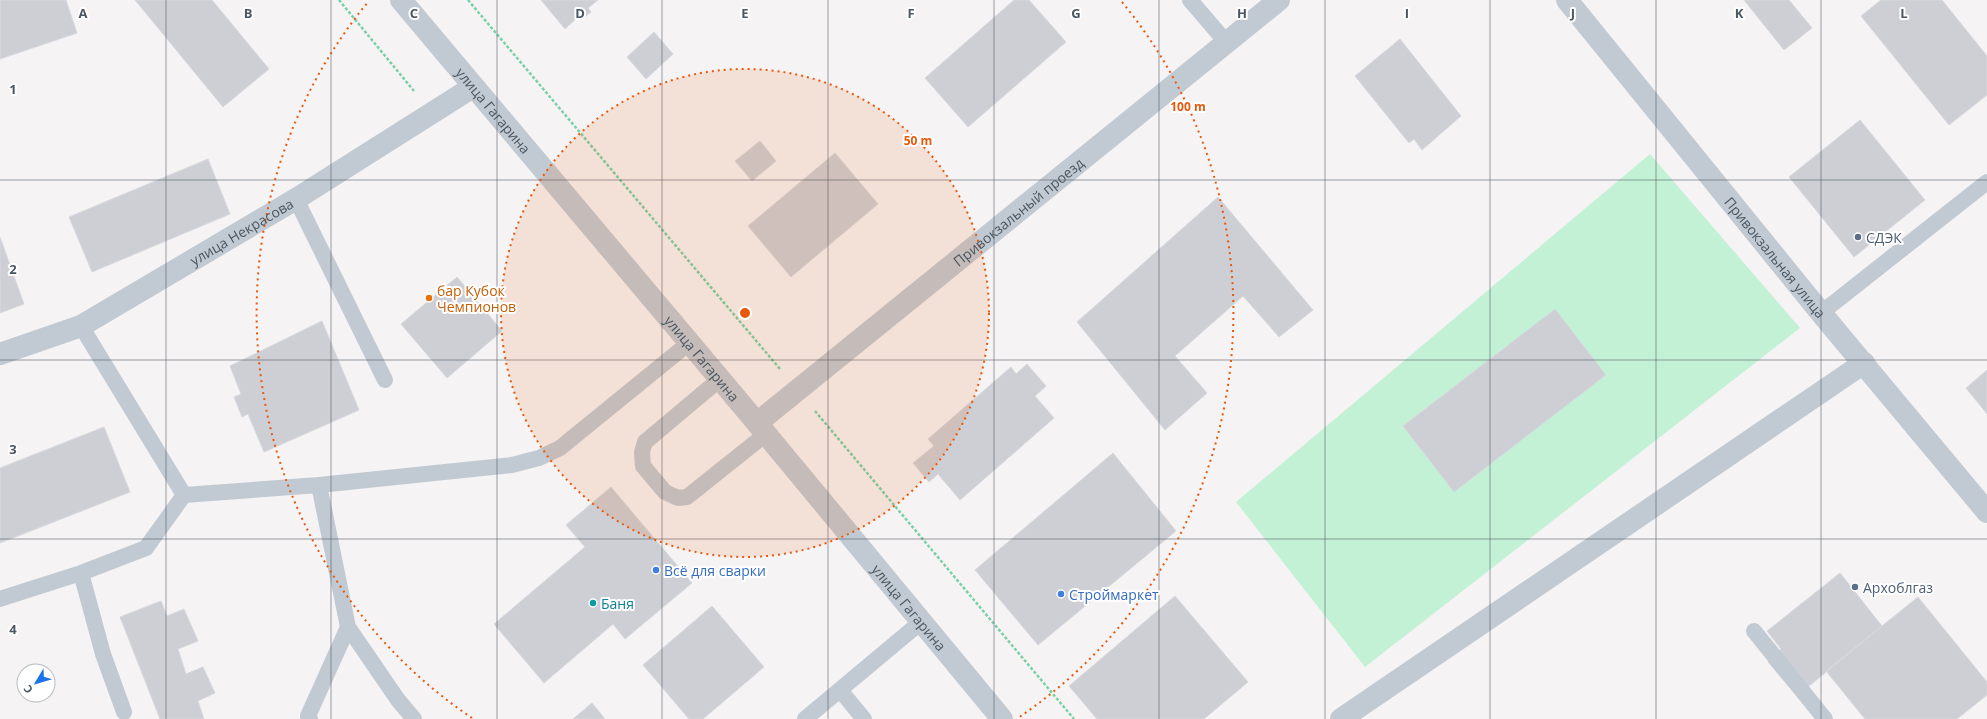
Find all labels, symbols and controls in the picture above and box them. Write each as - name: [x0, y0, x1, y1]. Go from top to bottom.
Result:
- text: A: [79, 4, 88, 22]
- text: B: [244, 4, 253, 22]
- text: C: [410, 4, 418, 22]
- text: D: [575, 4, 585, 22]
- text: E: [741, 4, 749, 22]
- text: F: [907, 4, 915, 22]
- text: G: [1071, 4, 1081, 22]
- text: H: [1237, 4, 1247, 22]
- text: I: [1405, 4, 1409, 22]
- text: J: [1570, 4, 1575, 22]
- text: K: [1735, 4, 1744, 22]
- text: L: [1900, 4, 1908, 22]
- street label: улица Гагарина: [452, 63, 535, 157]
- text: 1: [9, 80, 17, 98]
- text: 100 m: [1170, 98, 1206, 115]
- text: 50 m: [904, 132, 932, 149]
- street label: Привокзальный проезд: [949, 153, 1087, 270]
- street label: Привокзальная улица: [1721, 192, 1830, 322]
- street label: улица Некрасова: [186, 193, 297, 269]
- place label: СДЭК: [1866, 228, 1902, 247]
- marker: СДЭК: [1853, 232, 1863, 242]
- text: 2: [9, 260, 17, 278]
- place label: бар Кубок Чемпионов: [437, 281, 516, 316]
- marker: бар Кубок Чемпионов: [424, 293, 434, 303]
- centre of rings: [738, 306, 752, 320]
- street label: улица Гагарина: [661, 311, 744, 405]
- text: 3: [9, 440, 17, 458]
- street label: улица Гагарина: [868, 560, 951, 655]
- place label: Всё для сварки: [664, 561, 766, 580]
- marker: Всё для сварки: [651, 565, 661, 575]
- place label: Архоблгаз: [1863, 578, 1933, 597]
- marker: Архоблгаз: [1850, 582, 1860, 592]
- place label: Строймаркет: [1069, 585, 1159, 604]
- marker: Строймаркет: [1056, 589, 1066, 599]
- place label: Баня: [601, 594, 634, 613]
- marker: Баня: [588, 598, 598, 608]
- text: 4: [9, 620, 17, 638]
- north arrow: [16, 663, 56, 703]
- text: С: [20, 682, 36, 697]

